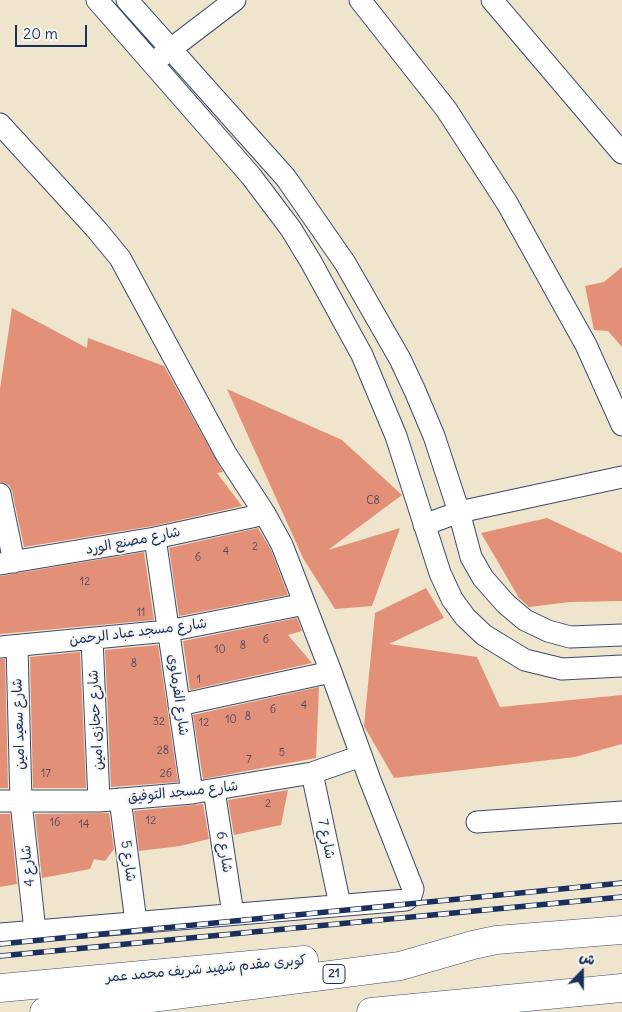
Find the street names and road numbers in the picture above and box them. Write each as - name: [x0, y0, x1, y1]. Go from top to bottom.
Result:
- street label: شارع مصنع الورد: [84, 524, 182, 558]
- street label: شارع مسجد عباد الرحمن: [68, 615, 208, 649]
- street label: شارع الفرماوى: [164, 653, 192, 737]
- street label: شارع حجازى امين: [85, 669, 107, 771]
- street label: شارع سعيد امين: [9, 678, 29, 770]
- street label: شارع مسجد التوفيق: [127, 778, 239, 806]
- street label: شارع 7: [314, 817, 338, 861]
- street label: شارع 6: [212, 830, 236, 874]
- street label: شارع 5: [117, 839, 139, 883]
- street label: شارع 4: [17, 844, 39, 888]
- street label: كوبرى مقدم شهيد شريف محمد عمر: [105, 952, 307, 986]
- road number: 21: [323, 964, 345, 984]

